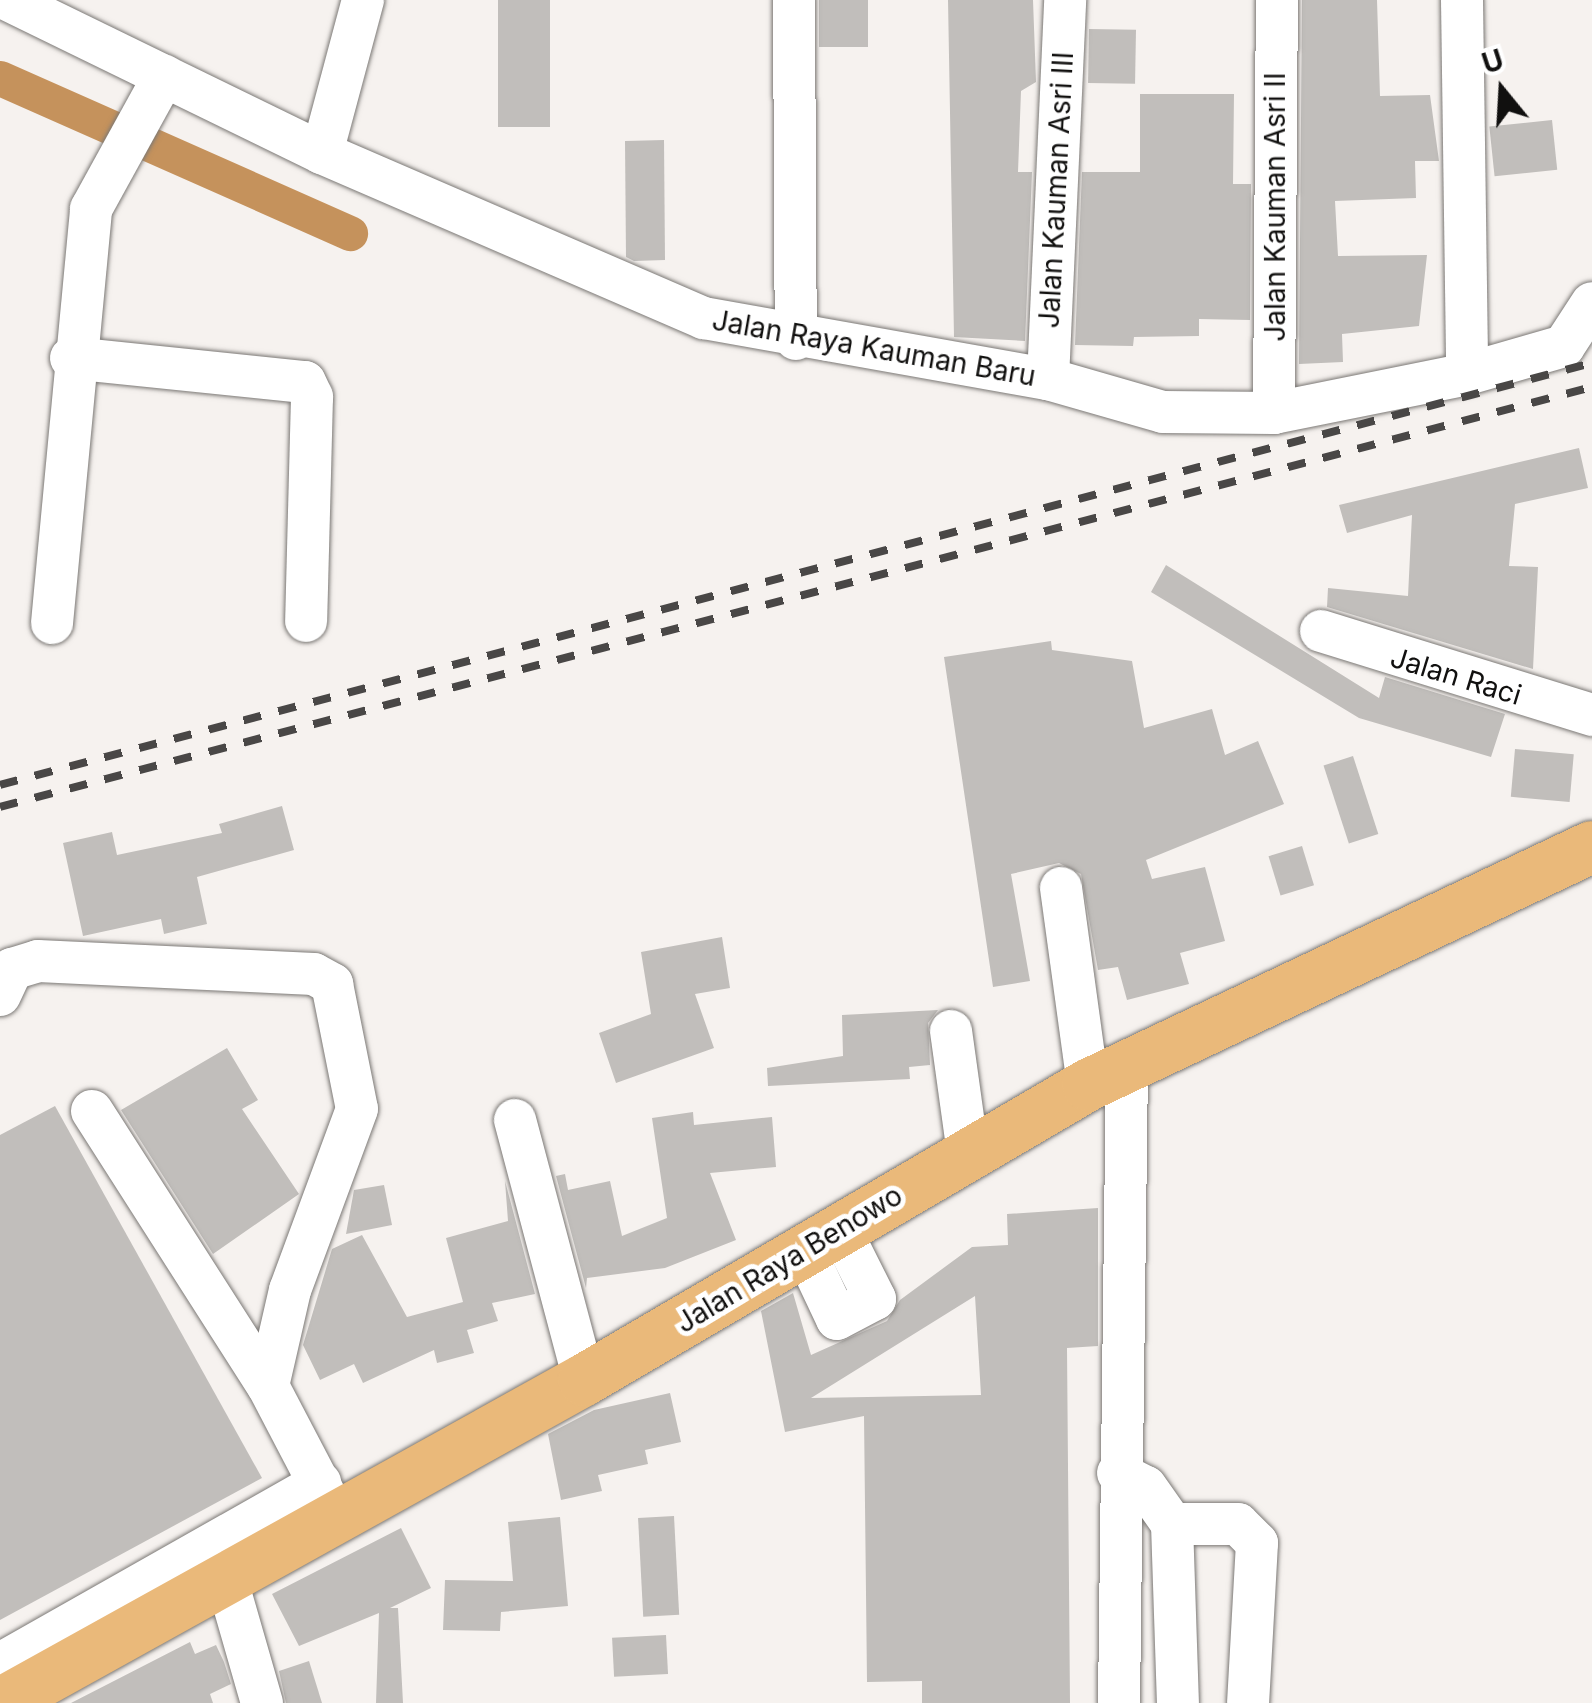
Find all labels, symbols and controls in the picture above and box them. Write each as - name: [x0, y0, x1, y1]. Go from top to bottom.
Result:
- north arrow: [1452, 40, 1552, 140]
- text: U: [1478, 42, 1508, 81]
- street label: Jalan Kauman Asri III: [1032, 51, 1080, 329]
- street label: Jalan Kauman Asri II: [1258, 72, 1292, 342]
- street label: Jalan Raya Kauman Baru: [710, 303, 1038, 393]
- street label: Jalan Raci: [1387, 640, 1525, 712]
- street label: Jalan Raya Benowo: [670, 1178, 908, 1340]

